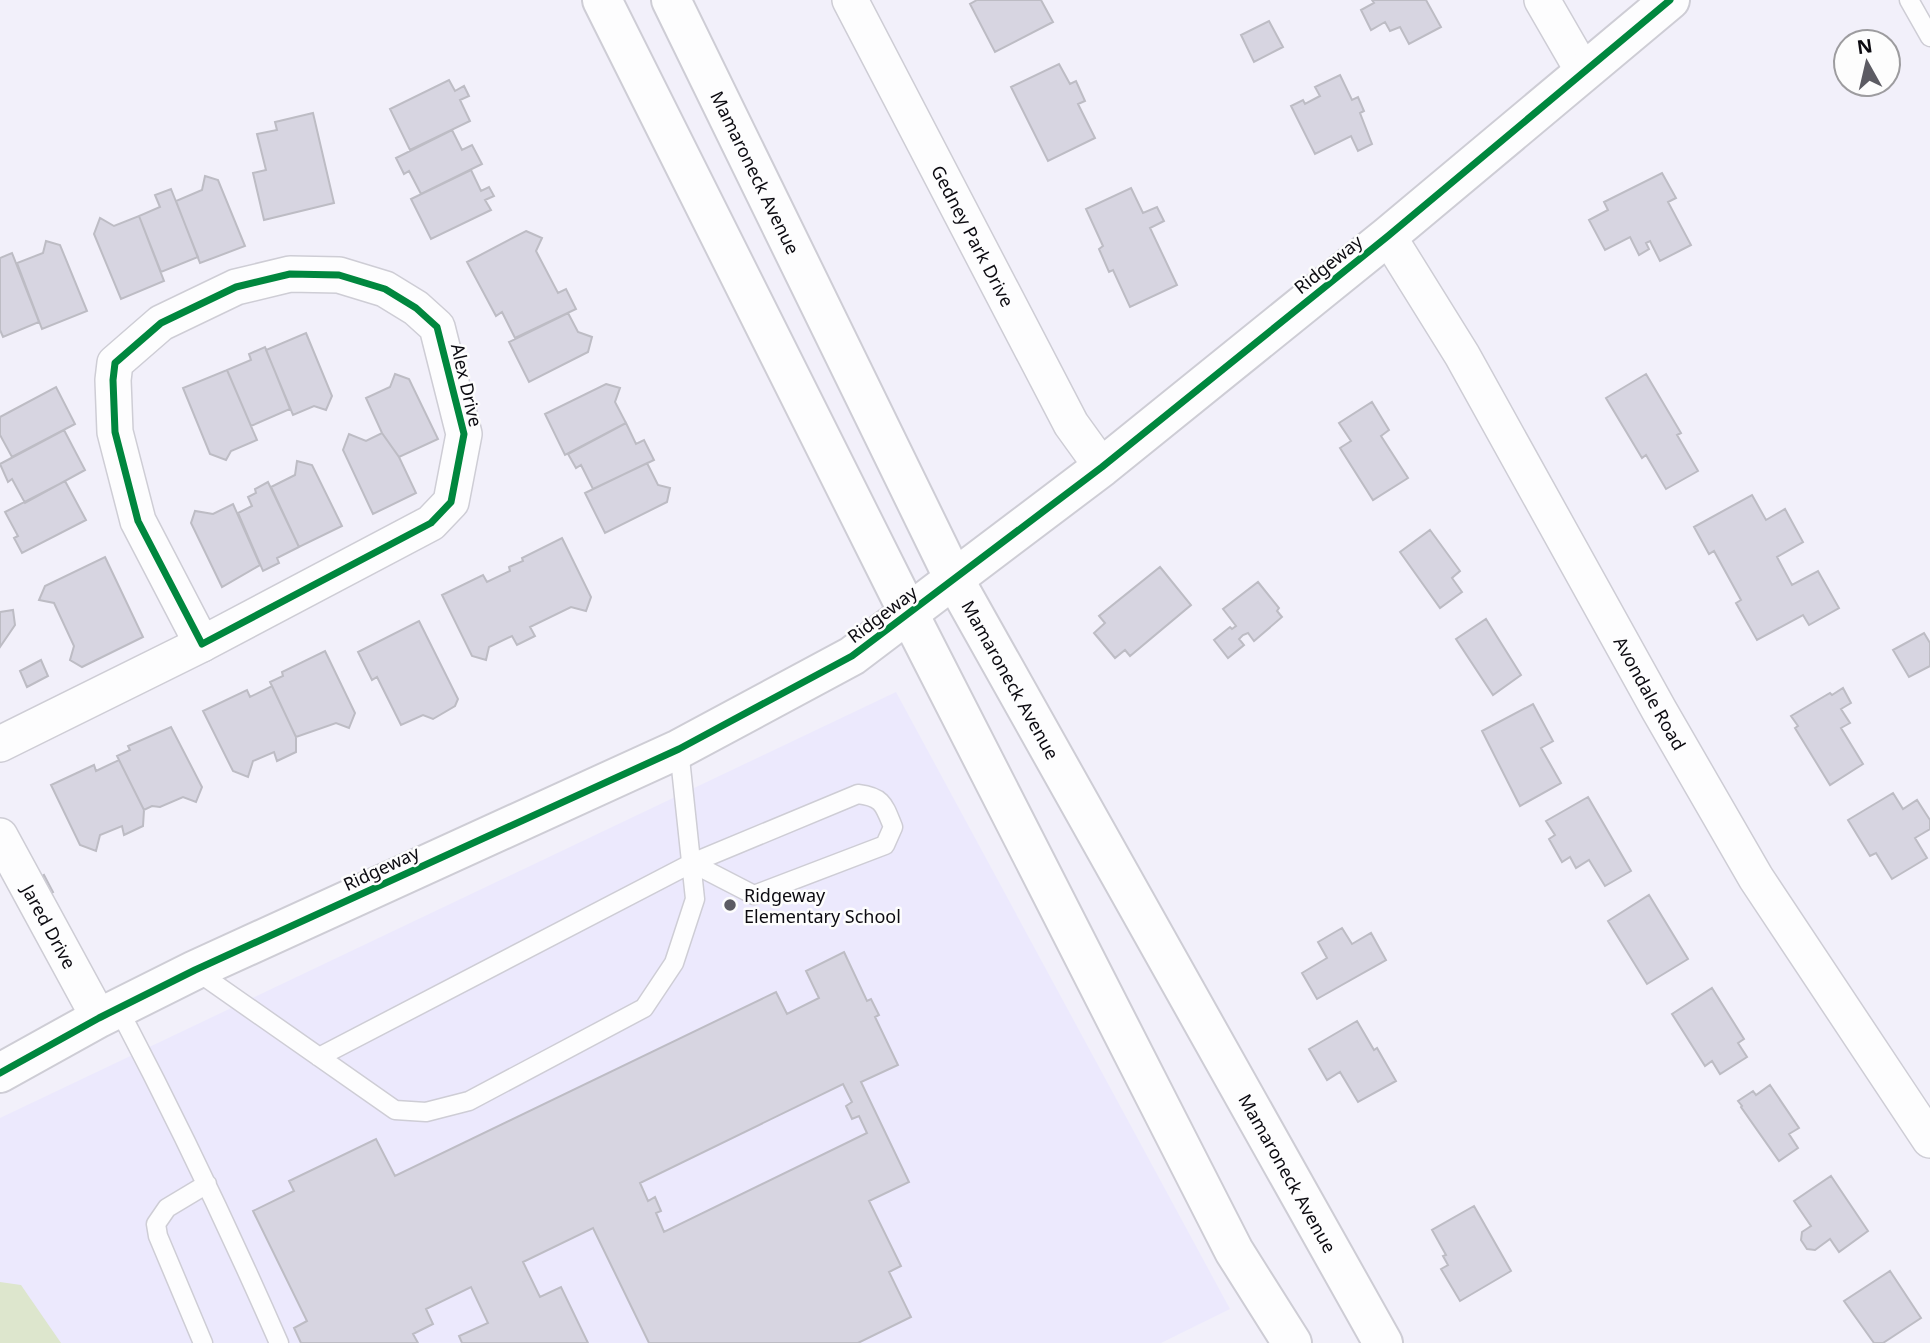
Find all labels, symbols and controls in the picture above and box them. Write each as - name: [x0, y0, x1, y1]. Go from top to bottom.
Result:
- north arrow: [1832, 28, 1902, 98]
- text: N: [1855, 32, 1874, 60]
- street label: Mamaroneck Avenue: [705, 87, 805, 258]
- street label: Gedney Park Drive: [926, 161, 1020, 311]
- street label: Ridgeway: [1289, 229, 1368, 299]
- street label: Alex Drive: [446, 341, 488, 429]
- street label: Ridgeway: [842, 579, 922, 648]
- street label: Mamaroneck Avenue: [956, 596, 1065, 764]
- street label: Avondale Road: [1608, 632, 1691, 754]
- street label: Ridgeway: [339, 840, 424, 896]
- street label: Jared Drive: [16, 878, 82, 973]
- place label: Ridgeway Elementary School: [744, 883, 901, 928]
- marker: Ridgeway Elementary School: [722, 897, 738, 913]
- street label: Mamaroneck Avenue: [1233, 1089, 1342, 1257]

